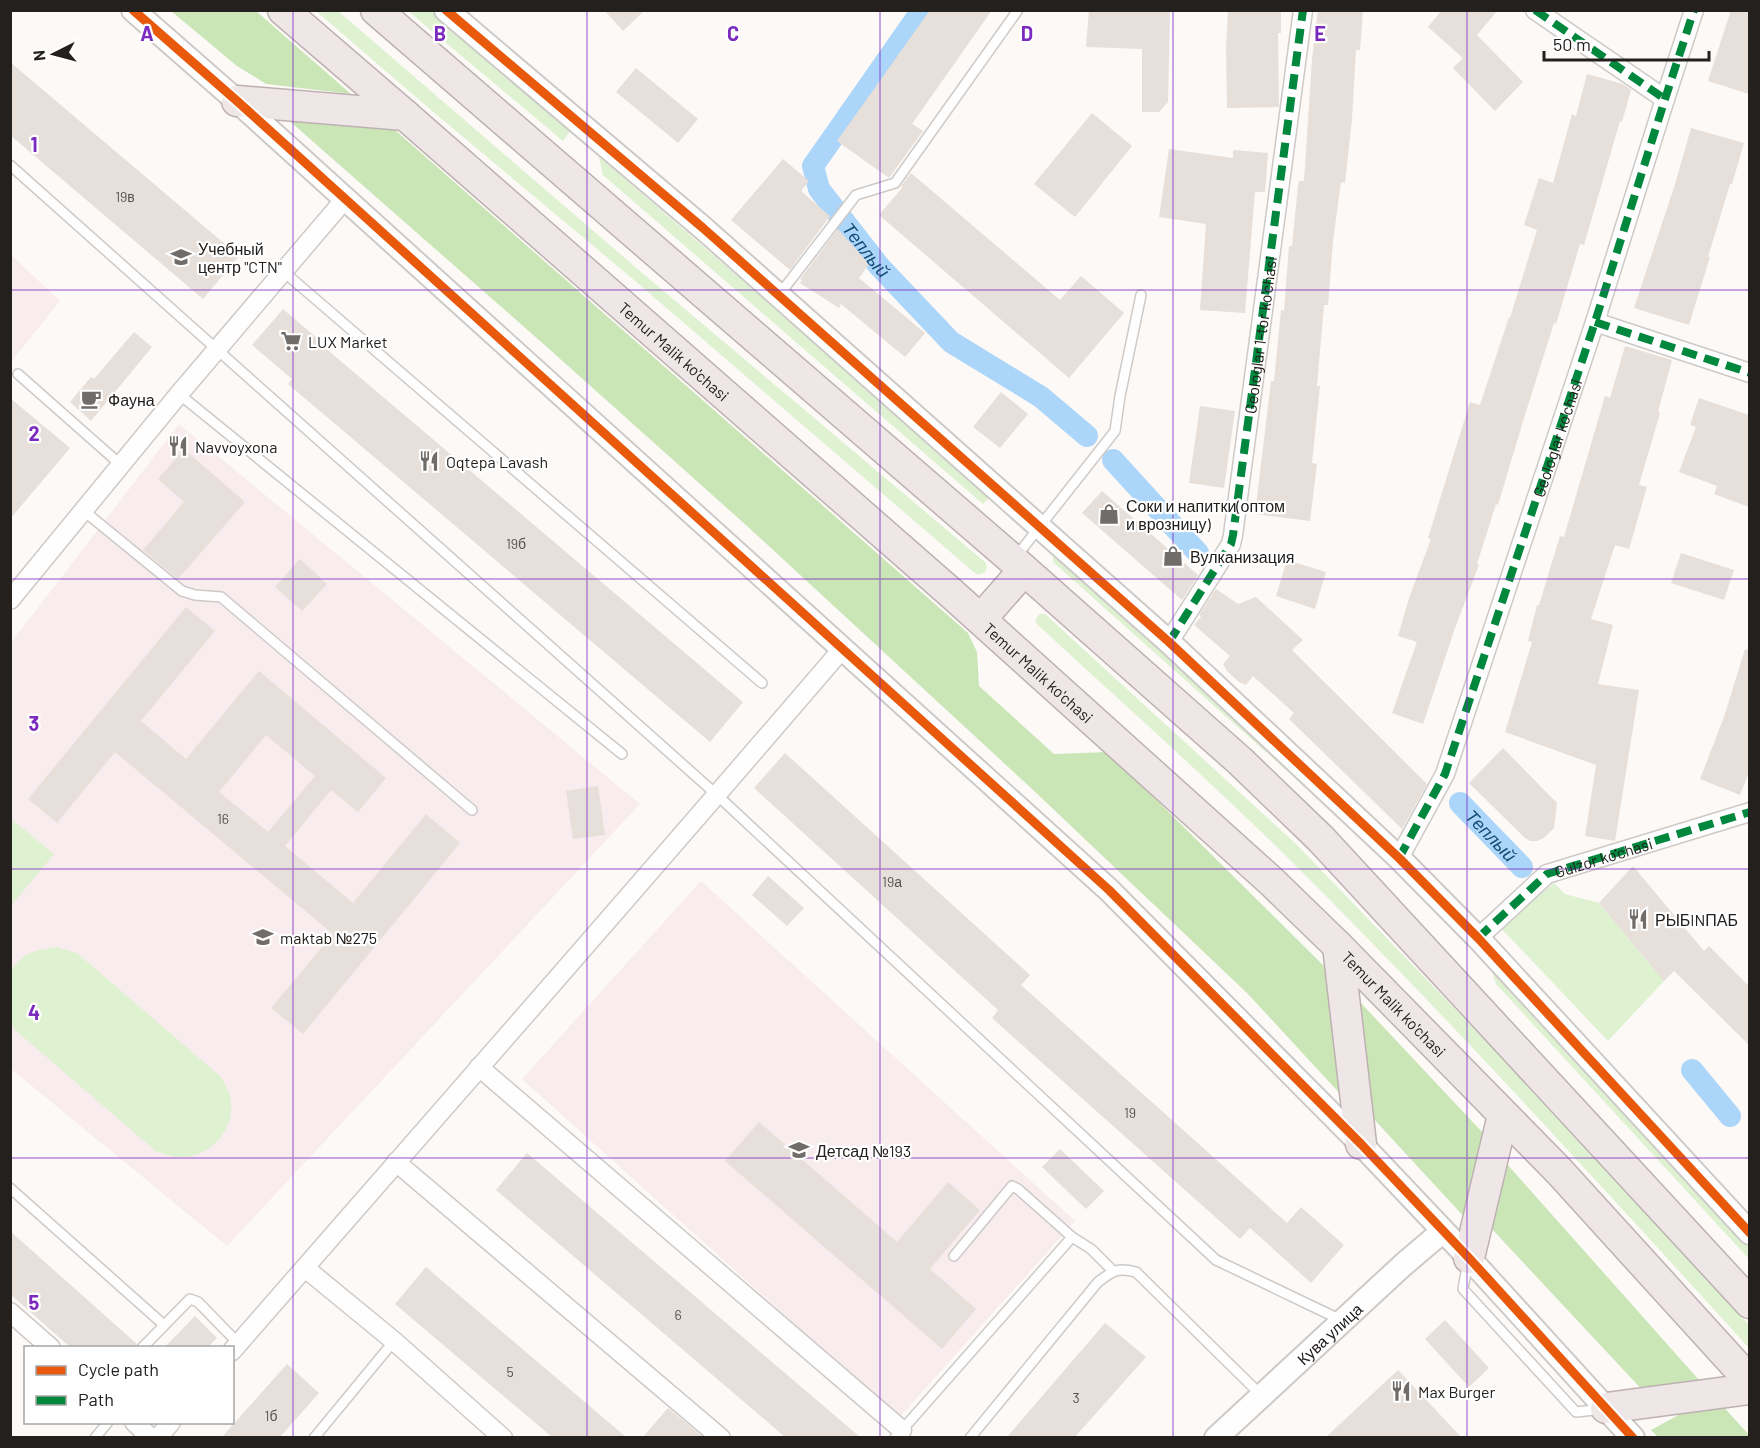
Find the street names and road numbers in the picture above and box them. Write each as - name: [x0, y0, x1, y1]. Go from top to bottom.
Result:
- street label: Geologlar 1-tor ko'chasi: [1240, 255, 1280, 415]
- street label: Temur Malik ko'chasi: [615, 297, 734, 404]
- street label: Geologlar ko'chasi: [1528, 376, 1585, 499]
- street label: Temur Malik ko'chasi: [980, 618, 1098, 726]
- street label: Gulzor ko'chasi: [1552, 833, 1655, 881]
- street label: Temur Malik ko'chasi: [1338, 947, 1450, 1060]
- street label: Кува улица: [1293, 1299, 1366, 1368]

